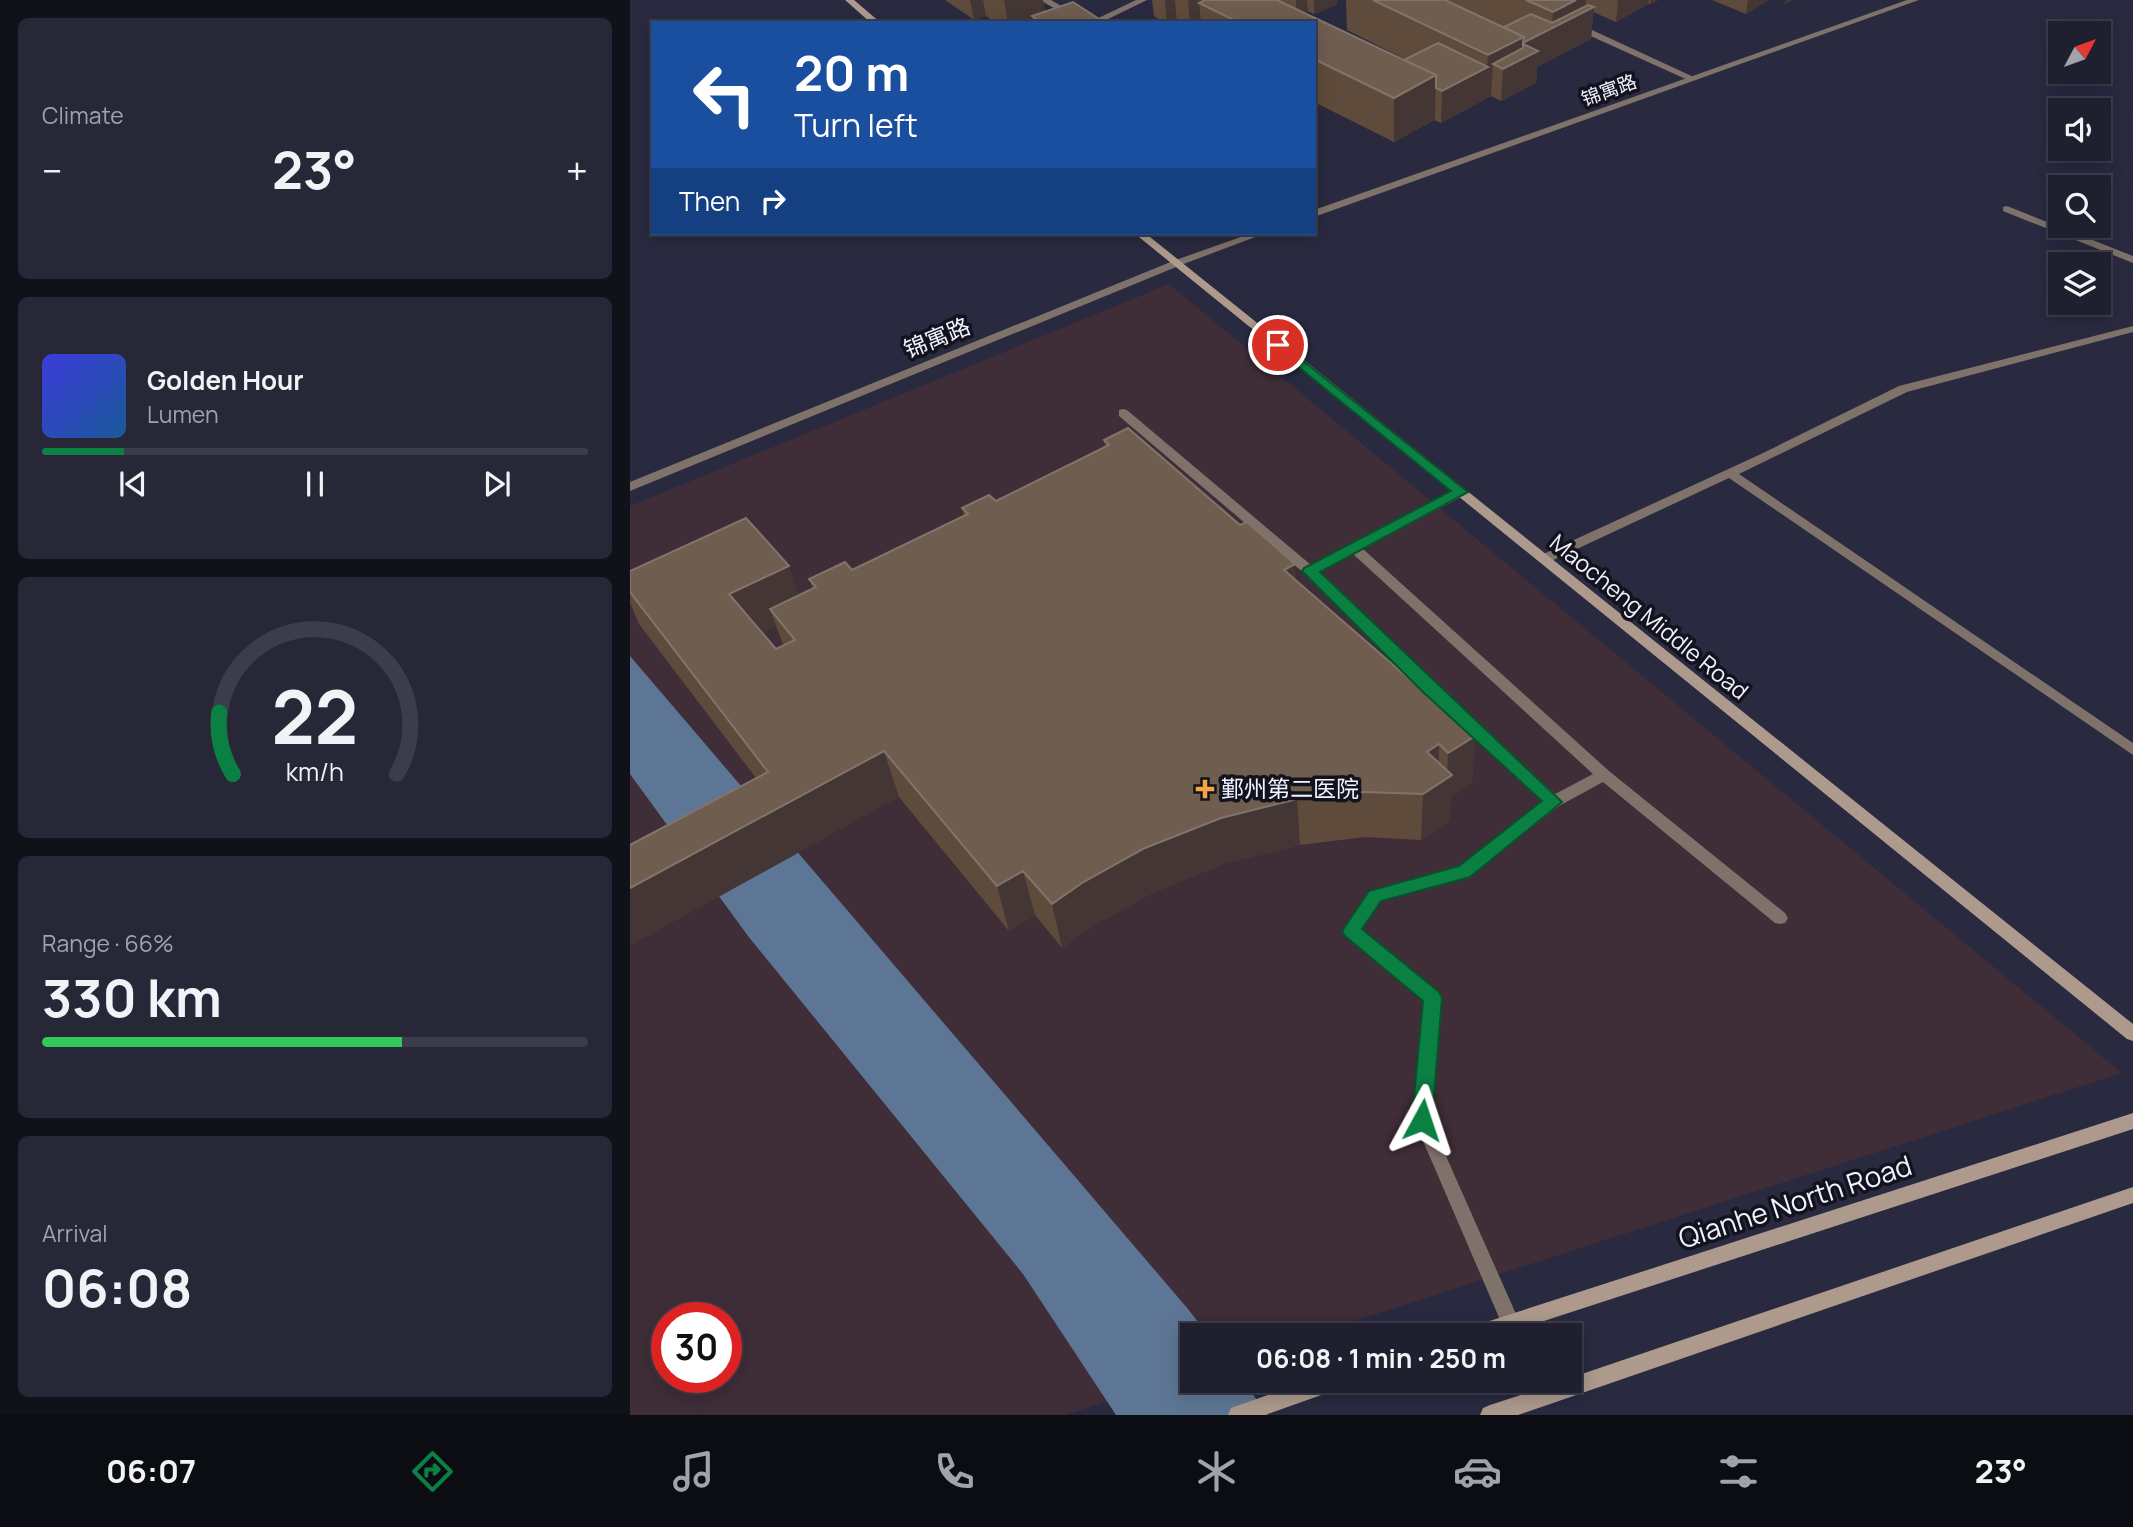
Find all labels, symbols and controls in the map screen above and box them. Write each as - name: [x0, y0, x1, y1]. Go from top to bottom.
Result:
- north arrow: [2048, 21, 2110, 84]
- map controls: [2048, 21, 2111, 315]
- text: 20 m: [794, 39, 909, 106]
- icon: left: [679, 49, 770, 140]
- street label: 锦寓路: [1578, 68, 1640, 112]
- button: sound: [2048, 98, 2111, 161]
- text: Climate: [42, 99, 124, 131]
- text: Turn left: [794, 103, 918, 147]
- text: 23°: [272, 134, 357, 205]
- text: −: [42, 144, 63, 196]
- text: +: [566, 144, 588, 196]
- button: search: [2048, 175, 2111, 238]
- icon: right: [754, 182, 792, 220]
- text: Then: [679, 183, 740, 219]
- button: layers: [2048, 252, 2111, 315]
- street label: 锦寓路: [899, 309, 975, 365]
- pin: [1248, 315, 1308, 375]
- icon: arrive: [1259, 326, 1297, 364]
- text: Golden Hour: [147, 362, 304, 398]
- text: Lumen: [147, 398, 219, 430]
- icon: previous: [114, 465, 152, 503]
- icon: pause: [296, 465, 334, 503]
- icon: next: [478, 465, 516, 503]
- street label: Maocheng Middle Road: [1544, 526, 1756, 706]
- text: 22: [272, 666, 358, 766]
- text: km/h: [286, 753, 344, 788]
- place label: 鄞州第二医院: [1221, 772, 1359, 804]
- marker: 鄞州第二医院: [1195, 779, 1215, 799]
- text: Range · 66%: [42, 927, 174, 959]
- text: 330 km: [42, 962, 222, 1033]
- position arrow: [1385, 1083, 1459, 1157]
- street label: Qianhe North Road: [1673, 1145, 1916, 1257]
- text: Arrival: [42, 1217, 108, 1249]
- text: 06:08: [42, 1252, 192, 1323]
- speed limit sign: 30: [651, 1302, 742, 1393]
- text: 06:08 · 1 min · 250 m: [1256, 1340, 1506, 1376]
- icon: directions: [408, 1447, 457, 1496]
- icon: music: [669, 1447, 718, 1496]
- icon: phone: [930, 1447, 979, 1496]
- icon: climate: [1192, 1447, 1241, 1496]
- icon: car: [1453, 1447, 1502, 1496]
- icon: filters: [1714, 1447, 1763, 1496]
- text: 06:07: [106, 1449, 196, 1493]
- text: 23°: [1975, 1449, 2027, 1493]

